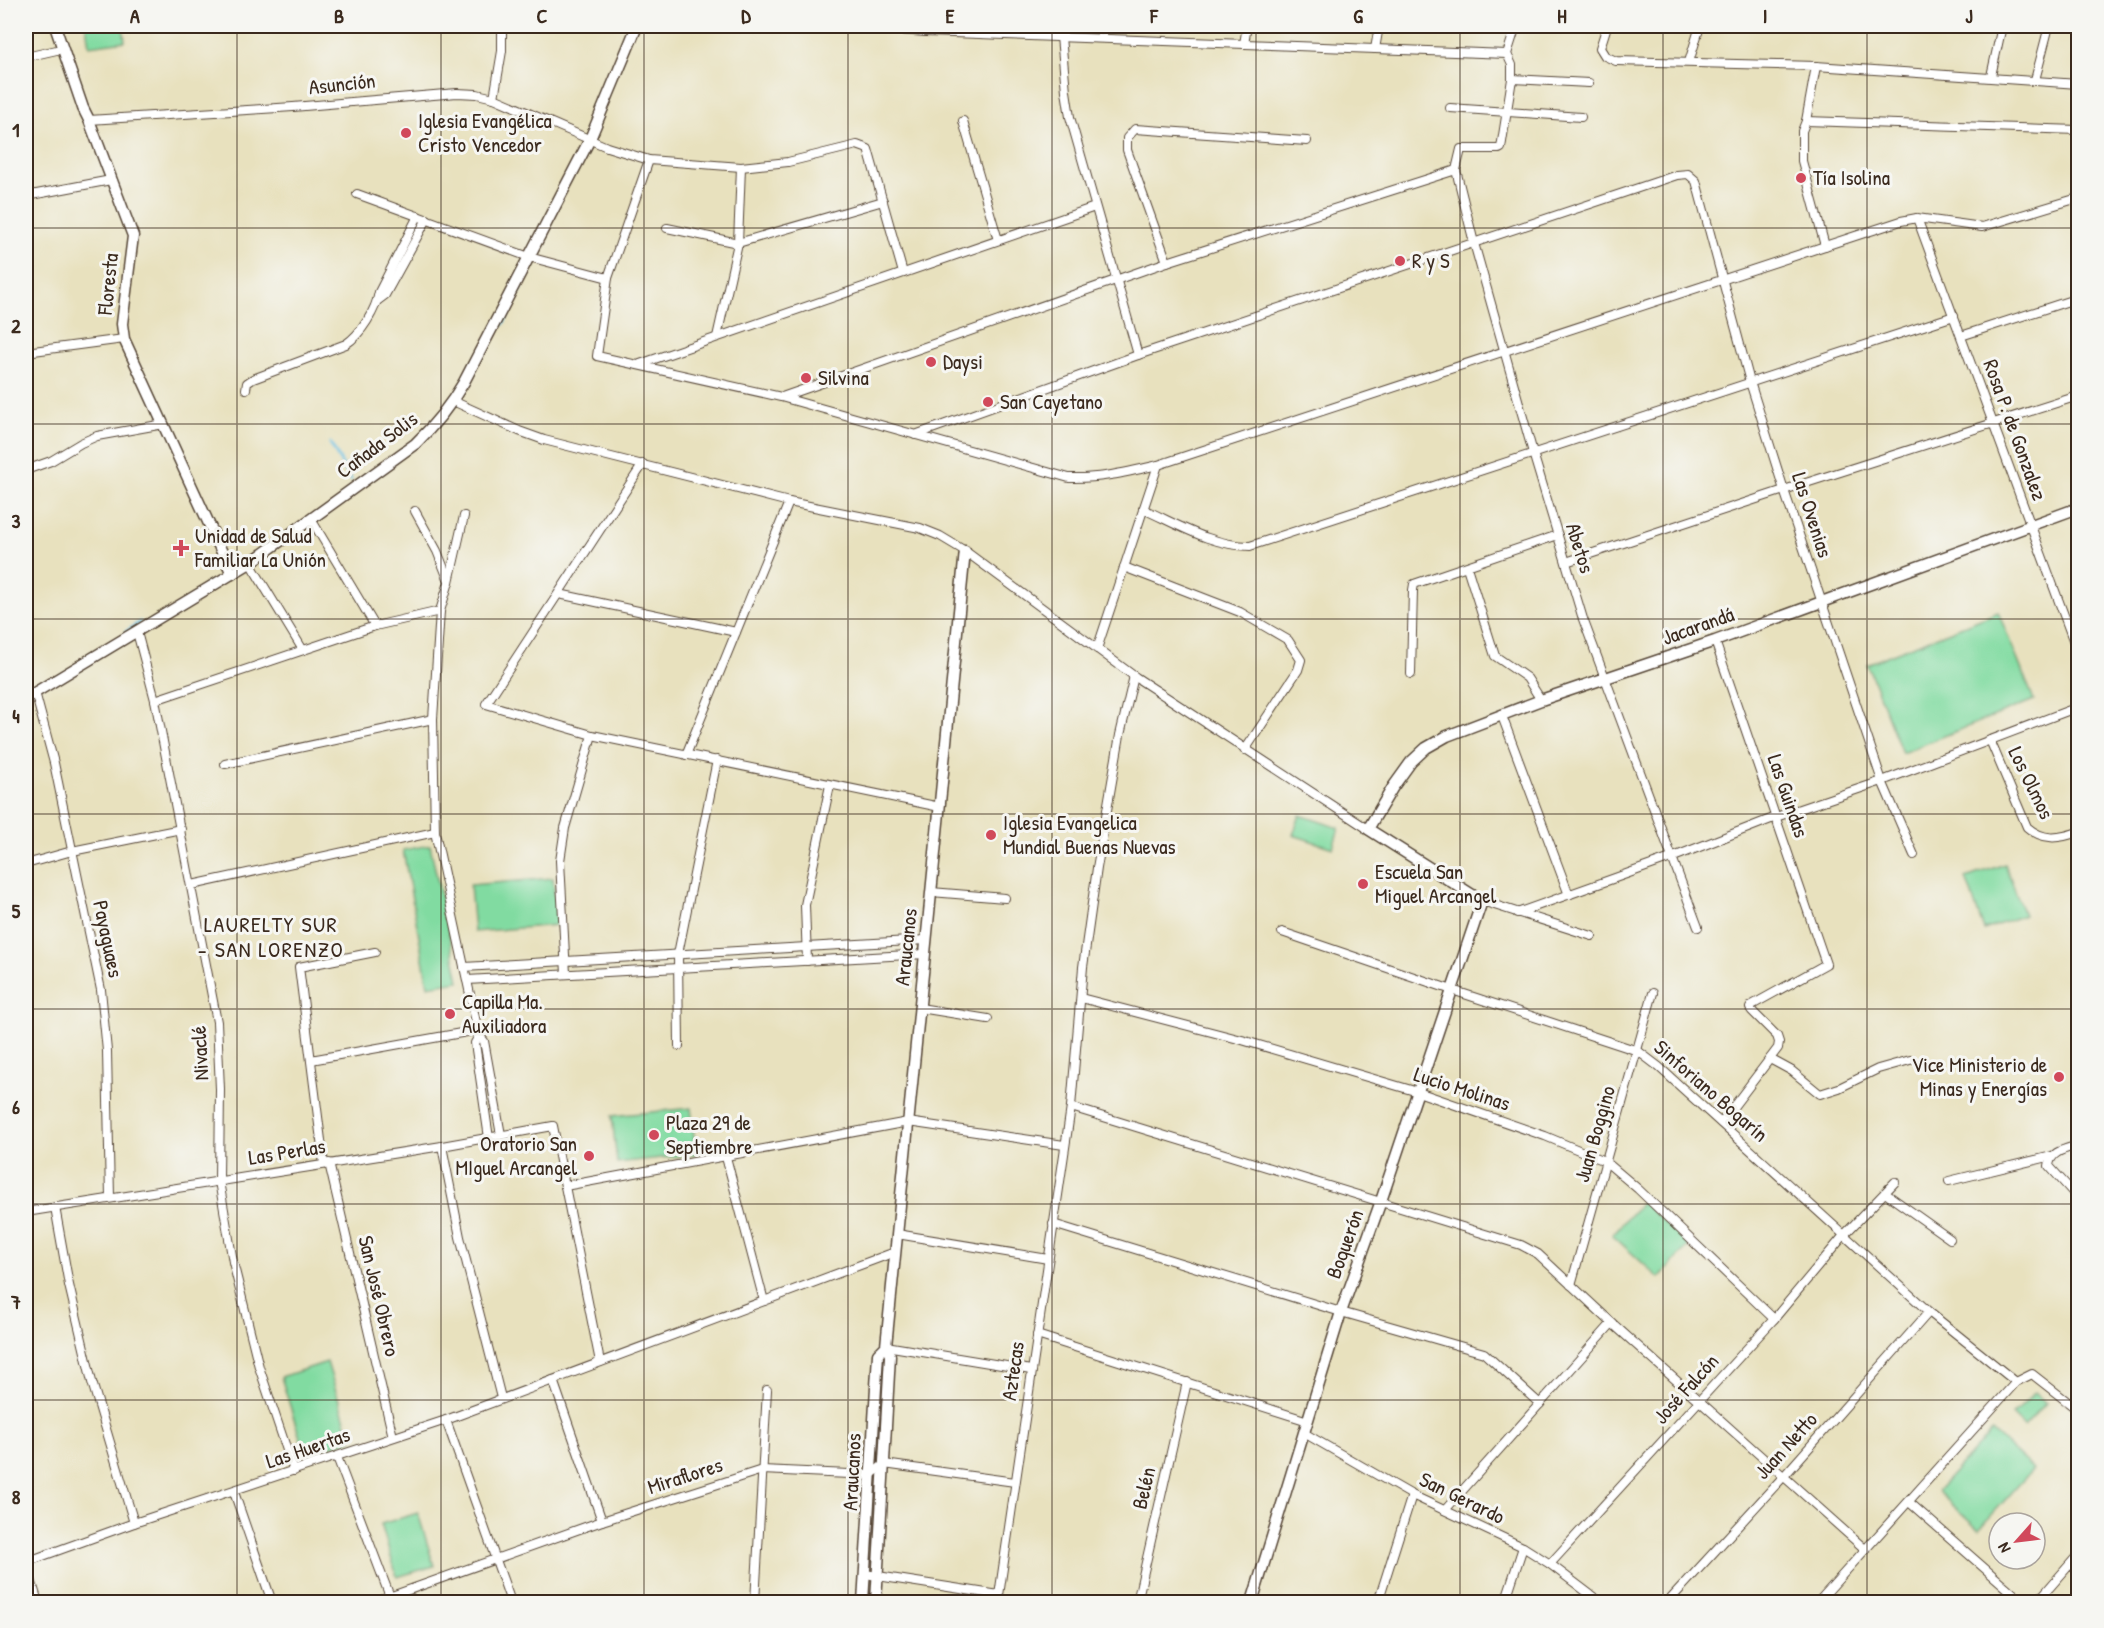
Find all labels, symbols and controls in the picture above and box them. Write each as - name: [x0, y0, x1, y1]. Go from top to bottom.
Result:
- text: A: [130, 2, 140, 29]
- text: B: [334, 2, 344, 29]
- text: C: [537, 2, 548, 29]
- text: D: [741, 2, 751, 29]
- text: E: [946, 2, 955, 29]
- text: F: [1149, 2, 1159, 29]
- text: G: [1353, 2, 1363, 29]
- text: H: [1557, 2, 1567, 29]
- text: I: [1763, 2, 1767, 29]
- text: J: [1965, 2, 1973, 29]
- street label: Asunción: [307, 66, 377, 101]
- place label: Iglesia Evangélica Cristo Vencedor: [418, 106, 552, 159]
- text: 1: [12, 116, 20, 143]
- marker: Iglesia Evangélica Cristo Vencedor: [399, 126, 413, 140]
- place label: Tía Isolina: [1813, 163, 1890, 192]
- marker: Tía Isolina: [1794, 171, 1808, 185]
- place label: R y S: [1412, 246, 1450, 275]
- street label: Floresta: [90, 252, 125, 317]
- marker: R y S: [1393, 254, 1407, 268]
- text: 2: [11, 312, 21, 339]
- place label: Daysi: [943, 347, 983, 376]
- marker: Daysi: [924, 355, 938, 369]
- street label: Rosa P. de Gonzalez: [1977, 355, 2054, 504]
- place label: Silvina: [818, 363, 869, 392]
- marker: Silvina: [799, 371, 813, 385]
- place label: San Cayetano: [1000, 387, 1103, 416]
- marker: San Cayetano: [981, 395, 995, 409]
- street label: Cañada Solis: [330, 404, 423, 485]
- street label: Las Ovenias: [1785, 469, 1840, 561]
- text: 3: [12, 507, 21, 534]
- street label: Abetos: [1559, 519, 1602, 576]
- place label: Unidad de Salud Familiar La Unión: [194, 521, 326, 574]
- marker: Unidad de Salud Familiar La Unión: [172, 539, 190, 557]
- street label: Jacarandá: [1658, 599, 1738, 652]
- text: 4: [12, 702, 20, 729]
- street label: Los Olmos: [2001, 742, 2061, 824]
- street label: Las Guindas: [1761, 750, 1816, 841]
- place label: Iglesia Evangelica Mundial Buenas Nuevas: [1003, 808, 1176, 861]
- marker: Iglesia Evangelica Mundial Buenas Nuevas: [984, 828, 998, 842]
- place label: Escuela San Miguel Arcangel: [1375, 857, 1497, 910]
- marker: Escuela San Miguel Arcangel: [1356, 877, 1370, 891]
- text: 5: [12, 897, 21, 924]
- street label: Payaguaes: [86, 898, 131, 980]
- street label: Araucanos: [887, 907, 924, 987]
- district label: LAURELTY SUR - SAN LORENZO: [198, 909, 344, 964]
- place label: Capilla Ma. Auxiliadora: [462, 987, 546, 1040]
- marker: Capilla Ma. Auxiliadora: [443, 1007, 457, 1021]
- street label: Nivaclé: [184, 1025, 215, 1081]
- street label: Sinforiano Bogarín: [1648, 1033, 1775, 1148]
- place label: Vice Ministerio de Minas y Energías: [1911, 1050, 2047, 1103]
- street label: Lucio Molinas: [1410, 1059, 1514, 1118]
- marker: Vice Ministerio de Minas y Energías: [2052, 1070, 2066, 1084]
- street label: Juan Boggino: [1567, 1082, 1622, 1186]
- text: 6: [12, 1093, 20, 1120]
- place label: Plaza 29 de Septiembre: [666, 1108, 753, 1161]
- marker: Plaza 29 de Septiembre: [647, 1128, 661, 1142]
- place label: Oratorio San MIguel Arcangel: [456, 1129, 577, 1182]
- street label: Las Perlas: [246, 1131, 327, 1172]
- marker: Oratorio San MIguel Arcangel: [582, 1149, 596, 1163]
- street label: Boquerón: [1319, 1205, 1370, 1282]
- street label: San José Obrero: [352, 1233, 407, 1359]
- text: 7: [10, 1288, 21, 1315]
- street label: Aztecas: [994, 1340, 1031, 1402]
- street label: José Falcón: [1646, 1347, 1725, 1430]
- street label: Juan Netto: [1748, 1406, 1824, 1486]
- street label: Las Huertas: [262, 1420, 354, 1475]
- street label: Araucanos: [835, 1433, 868, 1511]
- street label: Miraflores: [644, 1450, 726, 1501]
- street label: Belén: [1125, 1464, 1162, 1512]
- street label: San Gerardo: [1415, 1464, 1510, 1531]
- text: 8: [12, 1483, 21, 1510]
- north arrow: [1987, 1511, 2047, 1571]
- text: N: [1992, 1539, 2015, 1557]

